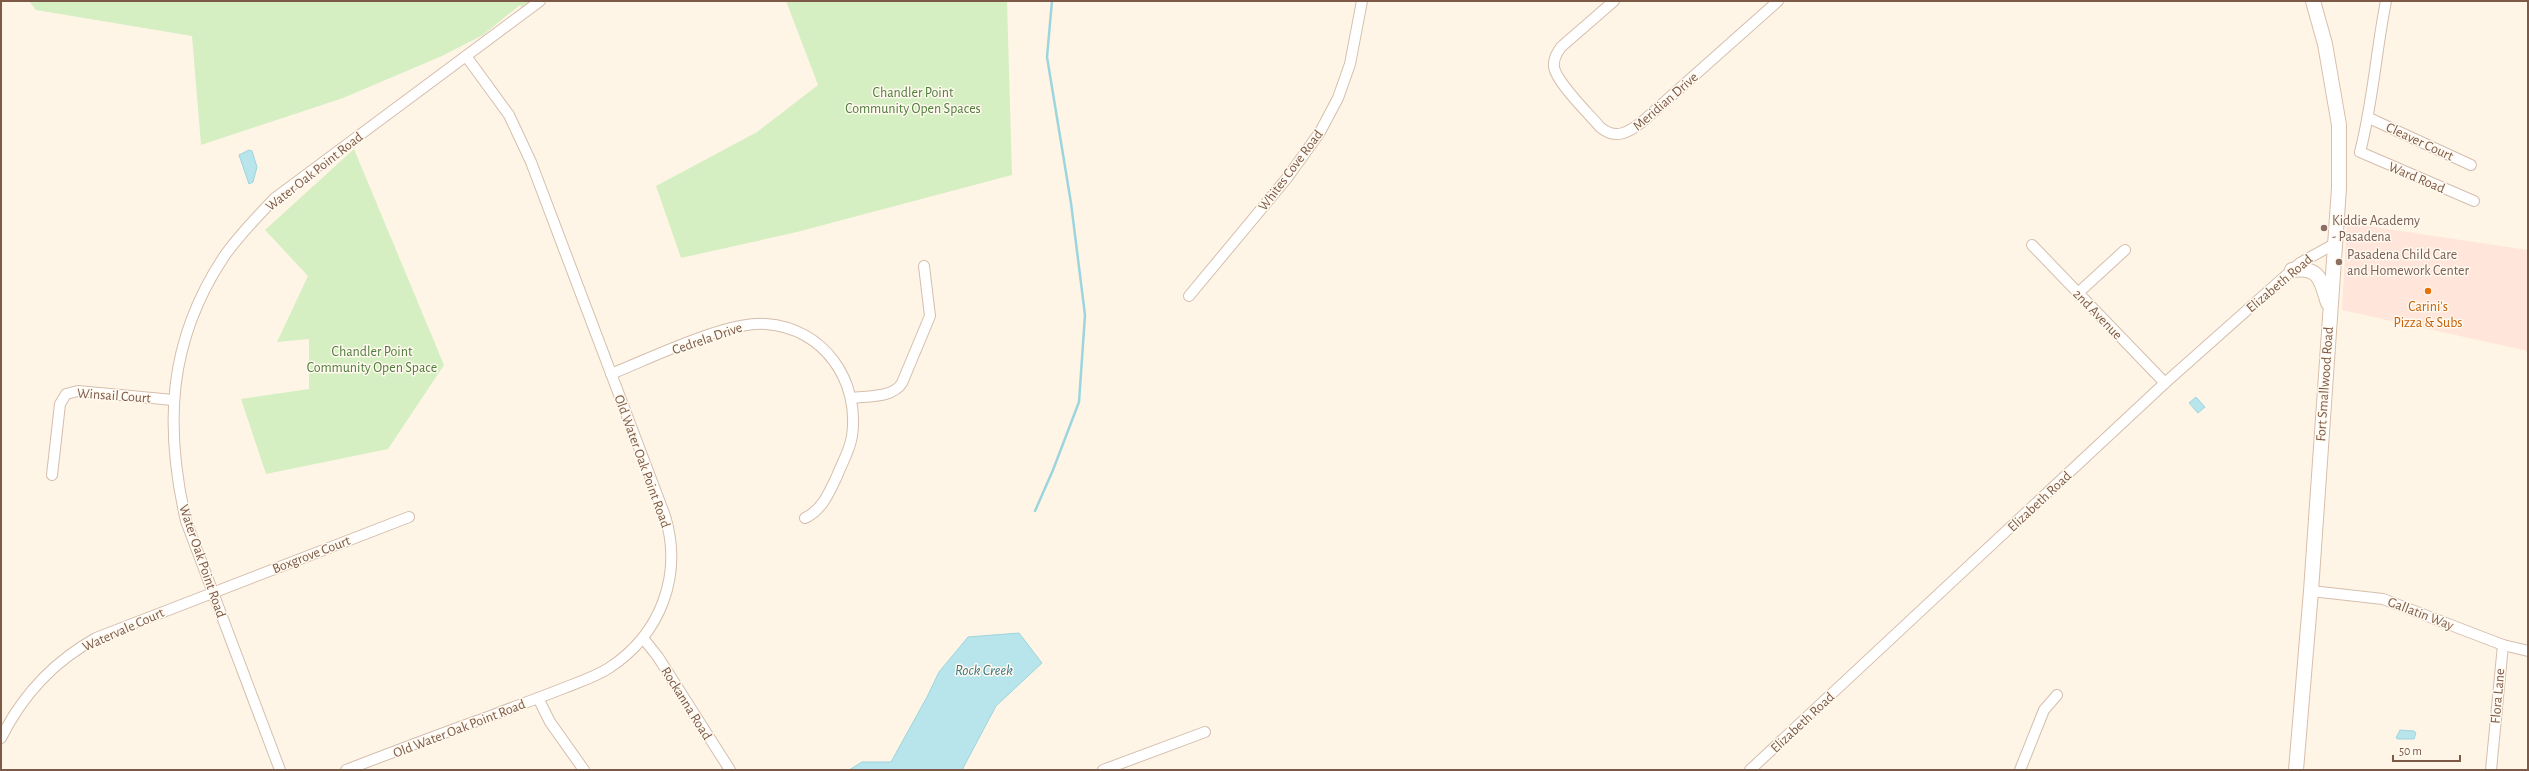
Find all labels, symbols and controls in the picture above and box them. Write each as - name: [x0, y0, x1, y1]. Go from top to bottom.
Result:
- street label: Meridian Drive: [1631, 70, 1701, 134]
- park label: Chandler Point Community Open Spaces: [845, 86, 981, 116]
- street label: Cleaver Court: [2384, 120, 2456, 164]
- street label: Whites Cove Road: [1256, 128, 1326, 214]
- street label: Water Oak Point Road: [264, 130, 366, 214]
- street label: Ward Road: [2386, 160, 2447, 196]
- place label: Kiddie Academy - Pasadena: [2332, 214, 2420, 244]
- marker: Kiddie Academy - Pasadena: [2319, 223, 2329, 233]
- place label: Pasadena Child Care and Homework Center: [2347, 248, 2469, 278]
- street label: Elizabeth Road: [2244, 252, 2315, 315]
- marker: Pasadena Child Care and Homework Center: [2334, 257, 2344, 267]
- marker: Carini's Pizza & Subs: [2423, 286, 2433, 296]
- street label: 2nd Avenue: [2070, 287, 2125, 343]
- place label: Carini's Pizza & Subs: [2393, 300, 2463, 330]
- street label: Cedrela Drive: [671, 320, 744, 357]
- street label: Fort Smallwood Road: [2314, 326, 2336, 442]
- park label: Chandler Point Community Open Space: [307, 345, 437, 375]
- street label: Winsail Court: [77, 386, 152, 406]
- street label: Old Water Oak Point Road: [611, 393, 673, 530]
- street label: Elizabeth Road: [2005, 469, 2074, 535]
- street label: Water Oak Point Road: [176, 503, 228, 620]
- street label: Boxgrove Court: [270, 533, 353, 576]
- street label: Gallatin Way: [2386, 595, 2456, 633]
- street label: Watervale Court: [80, 605, 167, 654]
- water label: Rock Creek: [955, 663, 1013, 678]
- street label: Rockanna Road: [658, 665, 714, 742]
- street label: Flora Lane: [2489, 668, 2507, 724]
- street label: Elizabeth Road: [1768, 690, 1837, 756]
- street label: Old Water Oak Point Road: [391, 697, 527, 761]
- scale bar: [2393, 737, 2460, 763]
- text: 50 m: [2399, 745, 2422, 757]

